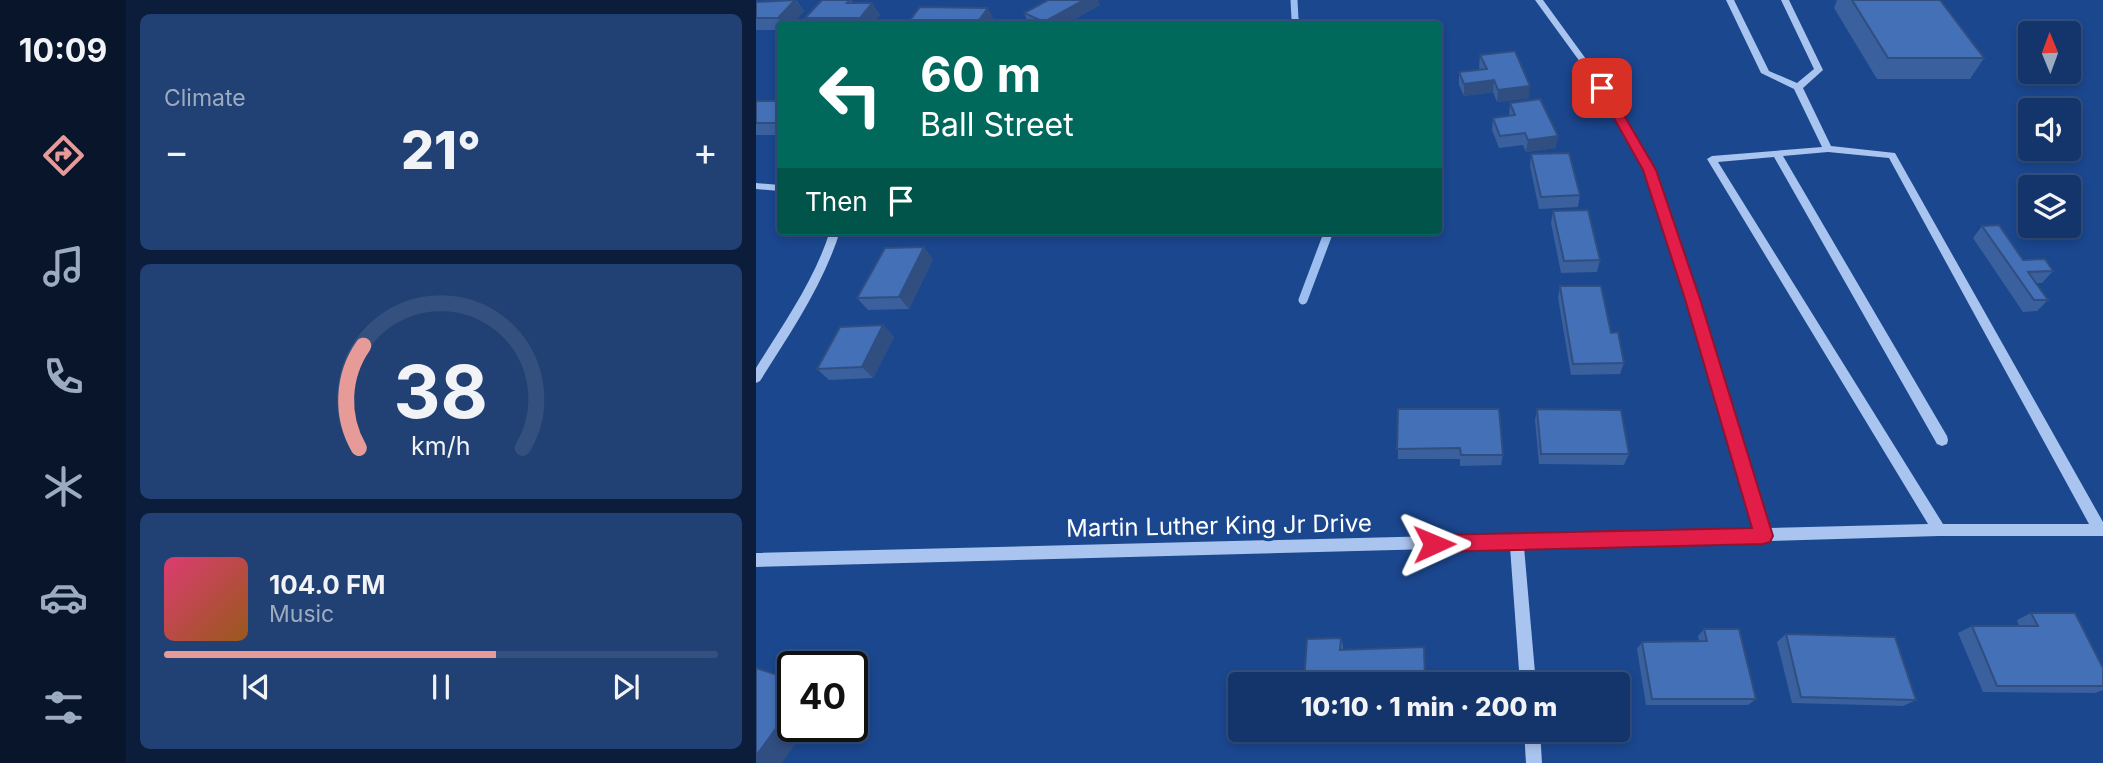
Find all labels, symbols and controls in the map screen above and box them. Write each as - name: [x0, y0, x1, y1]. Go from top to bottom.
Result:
- north arrow: [2018, 21, 2081, 84]
- map controls: [2018, 21, 2081, 238]
- text: 10:09: [19, 31, 107, 70]
- text: 60 m: [920, 45, 1041, 104]
- icon: left: [805, 49, 896, 140]
- pin: [1572, 58, 1632, 118]
- icon: arrive: [1583, 69, 1621, 107]
- text: Climate: [164, 84, 246, 112]
- button: sound: [2018, 98, 2081, 161]
- text: Ball Street: [920, 105, 1074, 144]
- text: 21°: [401, 119, 481, 182]
- text: −: [164, 128, 189, 174]
- text: +: [693, 128, 718, 174]
- icon: directions: [39, 131, 88, 180]
- button: layers: [2018, 175, 2081, 238]
- icon: arrive: [882, 182, 920, 220]
- text: Then: [805, 186, 868, 217]
- icon: music: [39, 242, 88, 291]
- text: 38: [394, 347, 488, 436]
- icon: phone: [39, 352, 88, 401]
- text: km/h: [411, 430, 471, 460]
- icon: climate: [39, 462, 88, 511]
- position arrow: [1397, 507, 1471, 581]
- street label: Martin Luther King Jr Drive: [1066, 508, 1372, 543]
- text: 104.0 FM: [269, 569, 386, 600]
- icon: car: [39, 573, 88, 622]
- text: Music: [269, 600, 334, 628]
- speed limit sign: 40: [777, 651, 868, 742]
- icon: previous: [237, 668, 275, 706]
- icon: pause: [422, 668, 460, 706]
- icon: next: [607, 668, 645, 706]
- icon: filters: [39, 683, 88, 732]
- text: 10:10 · 1 min · 200 m: [1301, 691, 1557, 722]

